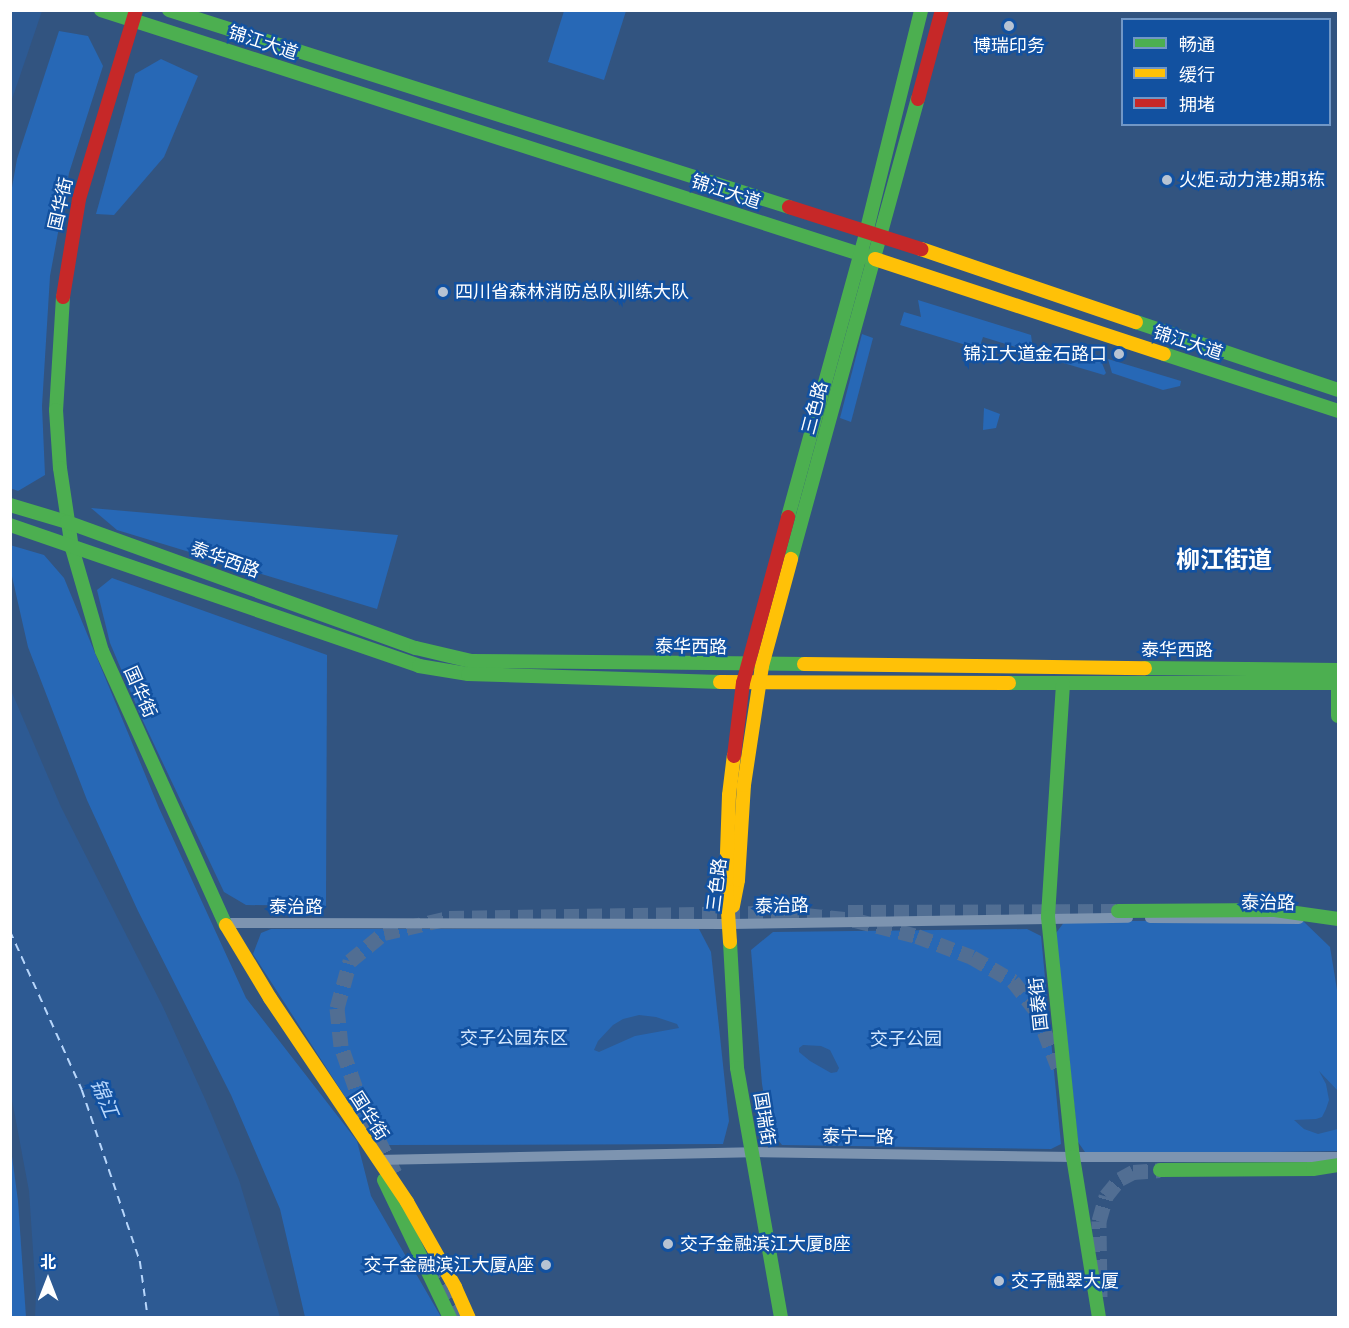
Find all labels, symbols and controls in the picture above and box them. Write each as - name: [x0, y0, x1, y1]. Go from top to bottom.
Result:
- legend: [1121, 18, 1331, 126]
- marker: 博瑞印务: [1002, 19, 1016, 33]
- street label: 锦江大道: [225, 22, 301, 64]
- text: 畅通: [1179, 33, 1215, 56]
- place label: 博瑞印务: [973, 35, 1045, 57]
- text: 缓行: [1179, 63, 1215, 86]
- text: 拥堵: [1179, 93, 1215, 116]
- place label: 火炬·动力港2期3栋: [1179, 169, 1325, 191]
- street label: 锦江大道: [688, 171, 764, 213]
- marker: 火炬·动力港2期3栋: [1160, 173, 1174, 187]
- street label: 国华街: [44, 175, 78, 233]
- place label: 四川省森林消防总队训练大队: [455, 281, 689, 303]
- marker: 四川省森林消防总队训练大队: [436, 285, 450, 299]
- street label: 锦江大道: [1150, 322, 1226, 364]
- place label: 锦江大道金石路口: [963, 343, 1107, 365]
- marker: 锦江大道金石路口: [1112, 347, 1126, 361]
- street label: 三色路: [798, 379, 832, 437]
- street label: 泰华西路: [187, 538, 263, 582]
- district label: 柳江街道: [1176, 546, 1272, 574]
- street label: 泰华西路: [655, 636, 727, 658]
- street label: 泰华西路: [1141, 639, 1213, 661]
- street label: 国华街: [119, 663, 161, 721]
- street label: 三色路: [703, 857, 731, 913]
- street label: 泰治路: [1241, 892, 1295, 914]
- street label: 泰治路: [755, 895, 809, 917]
- street label: 泰治路: [269, 896, 323, 918]
- street label: 国泰街: [1025, 976, 1053, 1032]
- park label: 交子公园东区: [460, 1027, 568, 1049]
- park label: 交子公园: [870, 1028, 942, 1050]
- water label: 锦江: [85, 1075, 123, 1121]
- street label: 国华街: [345, 1087, 393, 1145]
- street label: 国瑞街: [749, 1091, 779, 1147]
- street label: 泰宁一路: [822, 1126, 894, 1148]
- place label: 交子金融滨江大厦B座: [680, 1233, 850, 1255]
- marker: 交子金融滨江大厦B座: [661, 1237, 675, 1251]
- north arrow: [18, 1250, 78, 1310]
- text: 北: [40, 1252, 56, 1272]
- place label: 交子金融滨江大厦A座: [363, 1254, 534, 1276]
- marker: 交子金融滨江大厦A座: [539, 1258, 553, 1272]
- place label: 交子融翠大厦: [1011, 1270, 1119, 1292]
- marker: 交子融翠大厦: [992, 1274, 1006, 1288]

